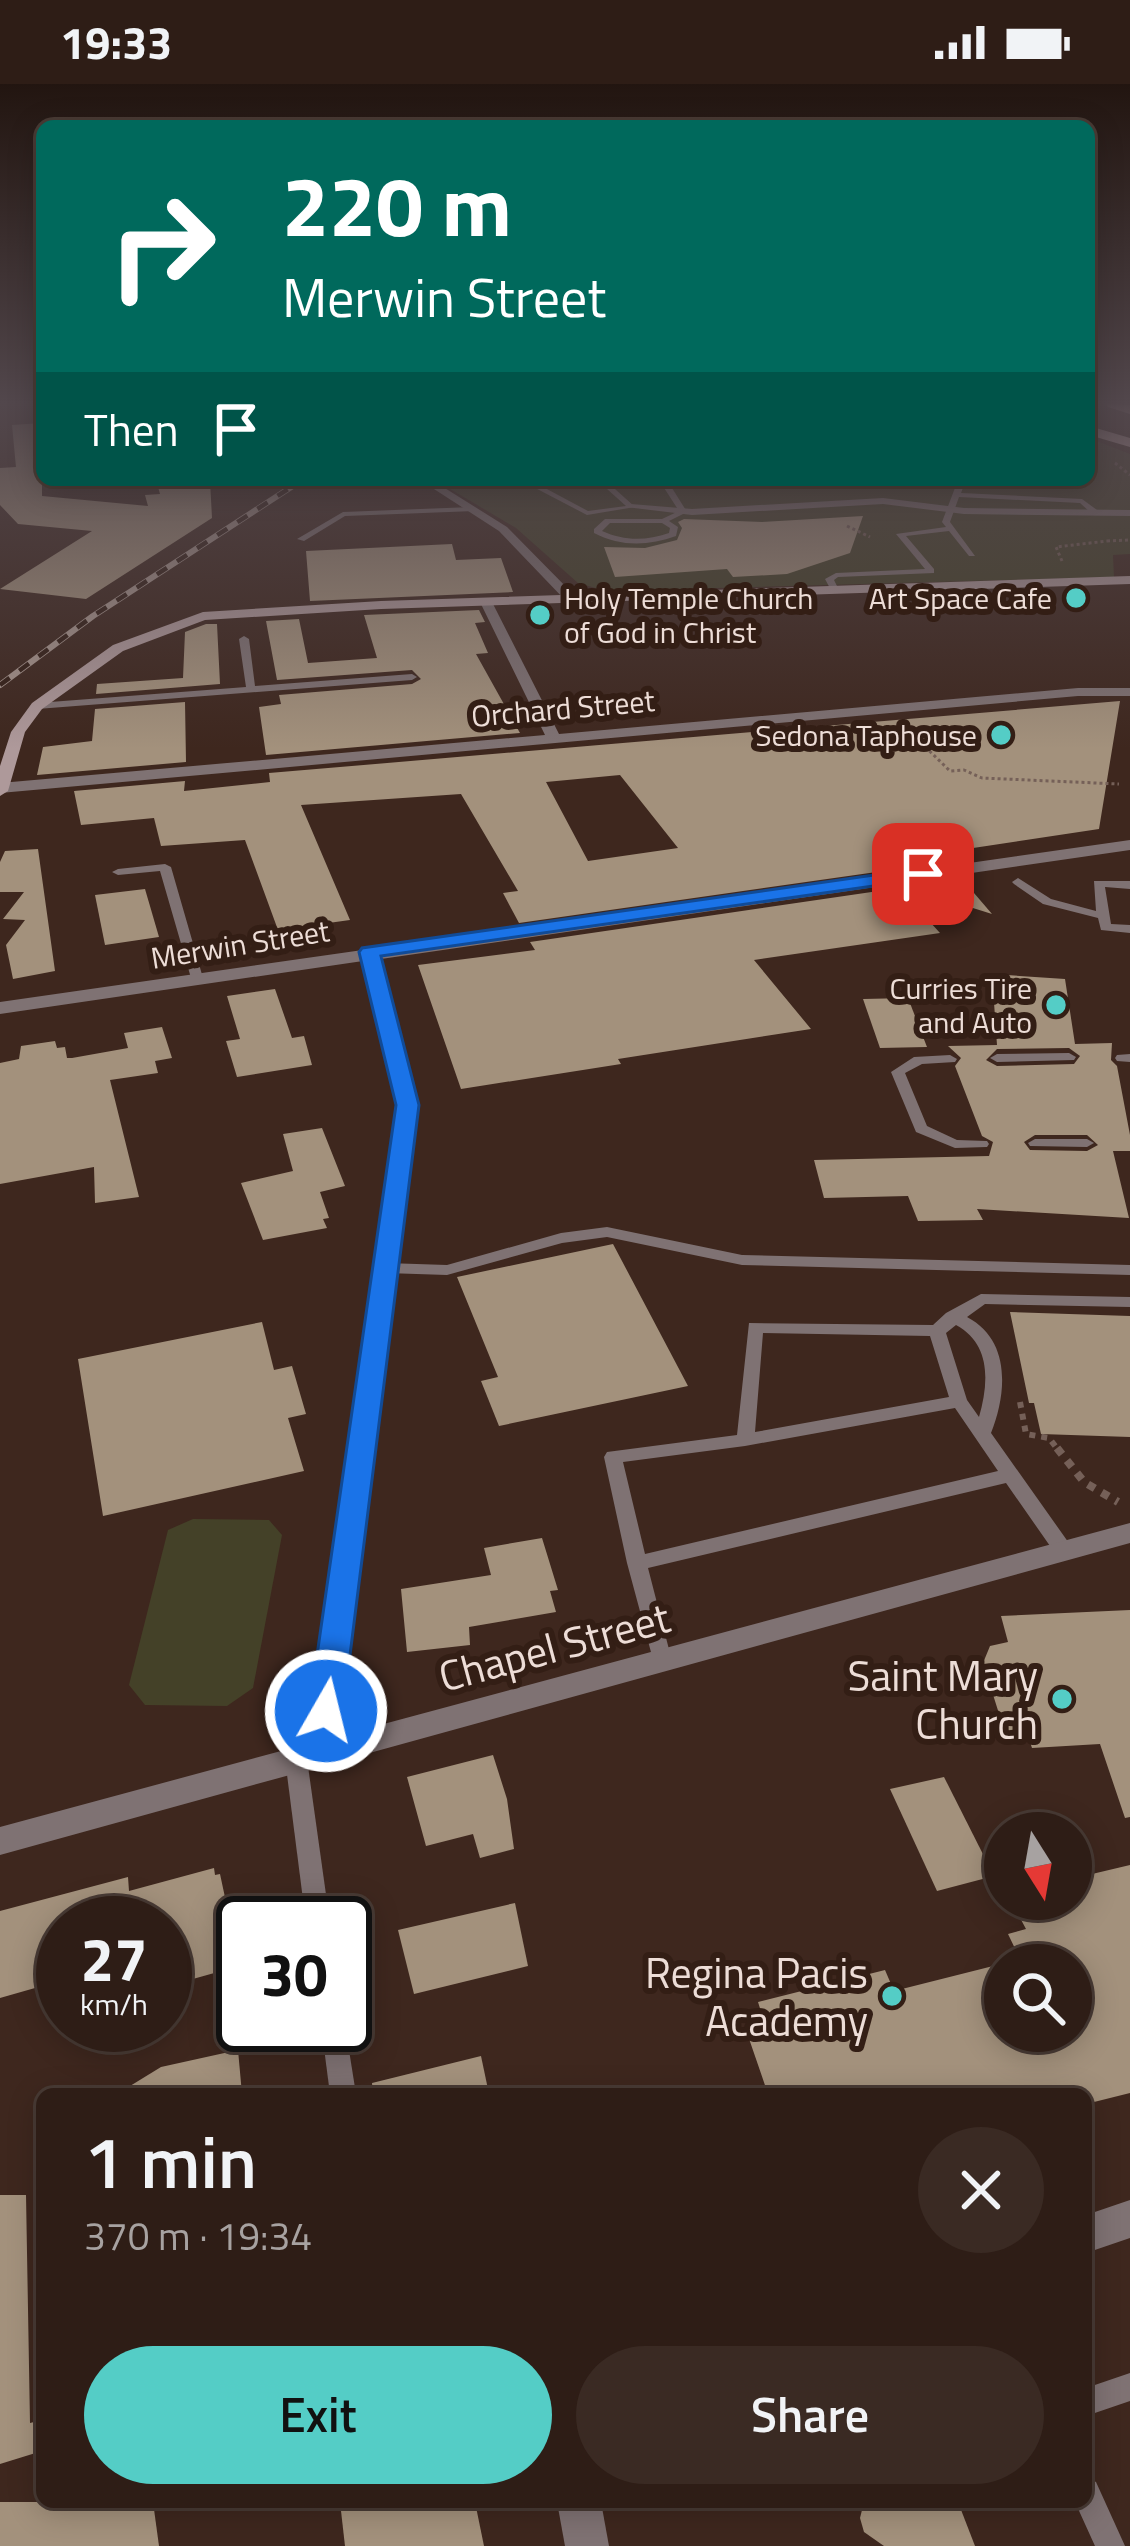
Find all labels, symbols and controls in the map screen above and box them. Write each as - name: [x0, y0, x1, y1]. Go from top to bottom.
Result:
- text: 19:33: [60, 8, 172, 76]
- text: 220 m: [282, 141, 512, 269]
- icon: right: [84, 168, 240, 324]
- text: Merwin Street: [282, 256, 606, 338]
- text: Then: [84, 395, 179, 463]
- icon: arrive: [203, 396, 269, 462]
- place label: Holy Temple Church of God in Christ: [564, 575, 813, 655]
- place label: Art Space Cafe: [869, 575, 1052, 621]
- marker: Art Space Cafe: [1063, 585, 1089, 611]
- marker: Holy Temple Church of God in Christ: [527, 602, 553, 628]
- street label: Orchard Street: [469, 677, 657, 739]
- place label: Sedona Taphouse: [755, 712, 977, 758]
- marker: Sedona Taphouse: [988, 722, 1014, 748]
- pin: [872, 823, 974, 925]
- icon: arrive: [890, 841, 956, 907]
- street label: Merwin Street: [147, 907, 333, 981]
- place label: Curries Tire and Auto: [889, 965, 1032, 1045]
- marker: Curries Tire and Auto: [1043, 992, 1069, 1018]
- street label: Chapel Street: [431, 1584, 677, 1708]
- place label: Saint Mary Church: [847, 1643, 1038, 1755]
- position arrow: [263, 1648, 389, 1774]
- marker: Saint Mary Church: [1049, 1686, 1075, 1712]
- north arrow: [984, 1812, 1092, 1920]
- map controls: [984, 1812, 1092, 2052]
- speed limit sign: 30: [216, 1896, 372, 2052]
- text: 27: [80, 1913, 148, 2004]
- place label: Regina Pacis Academy: [645, 1940, 868, 2052]
- button: search: [984, 1944, 1092, 2052]
- text: km/h: [80, 1981, 148, 2027]
- marker: Regina Pacis Academy: [879, 1983, 905, 2009]
- text: 1 min: [84, 2106, 257, 2216]
- button: close: [918, 2127, 1044, 2253]
- text: 370 m · 19:34: [84, 2206, 312, 2265]
- button: Exit: [84, 2346, 552, 2484]
- button: Share: [576, 2346, 1044, 2484]

